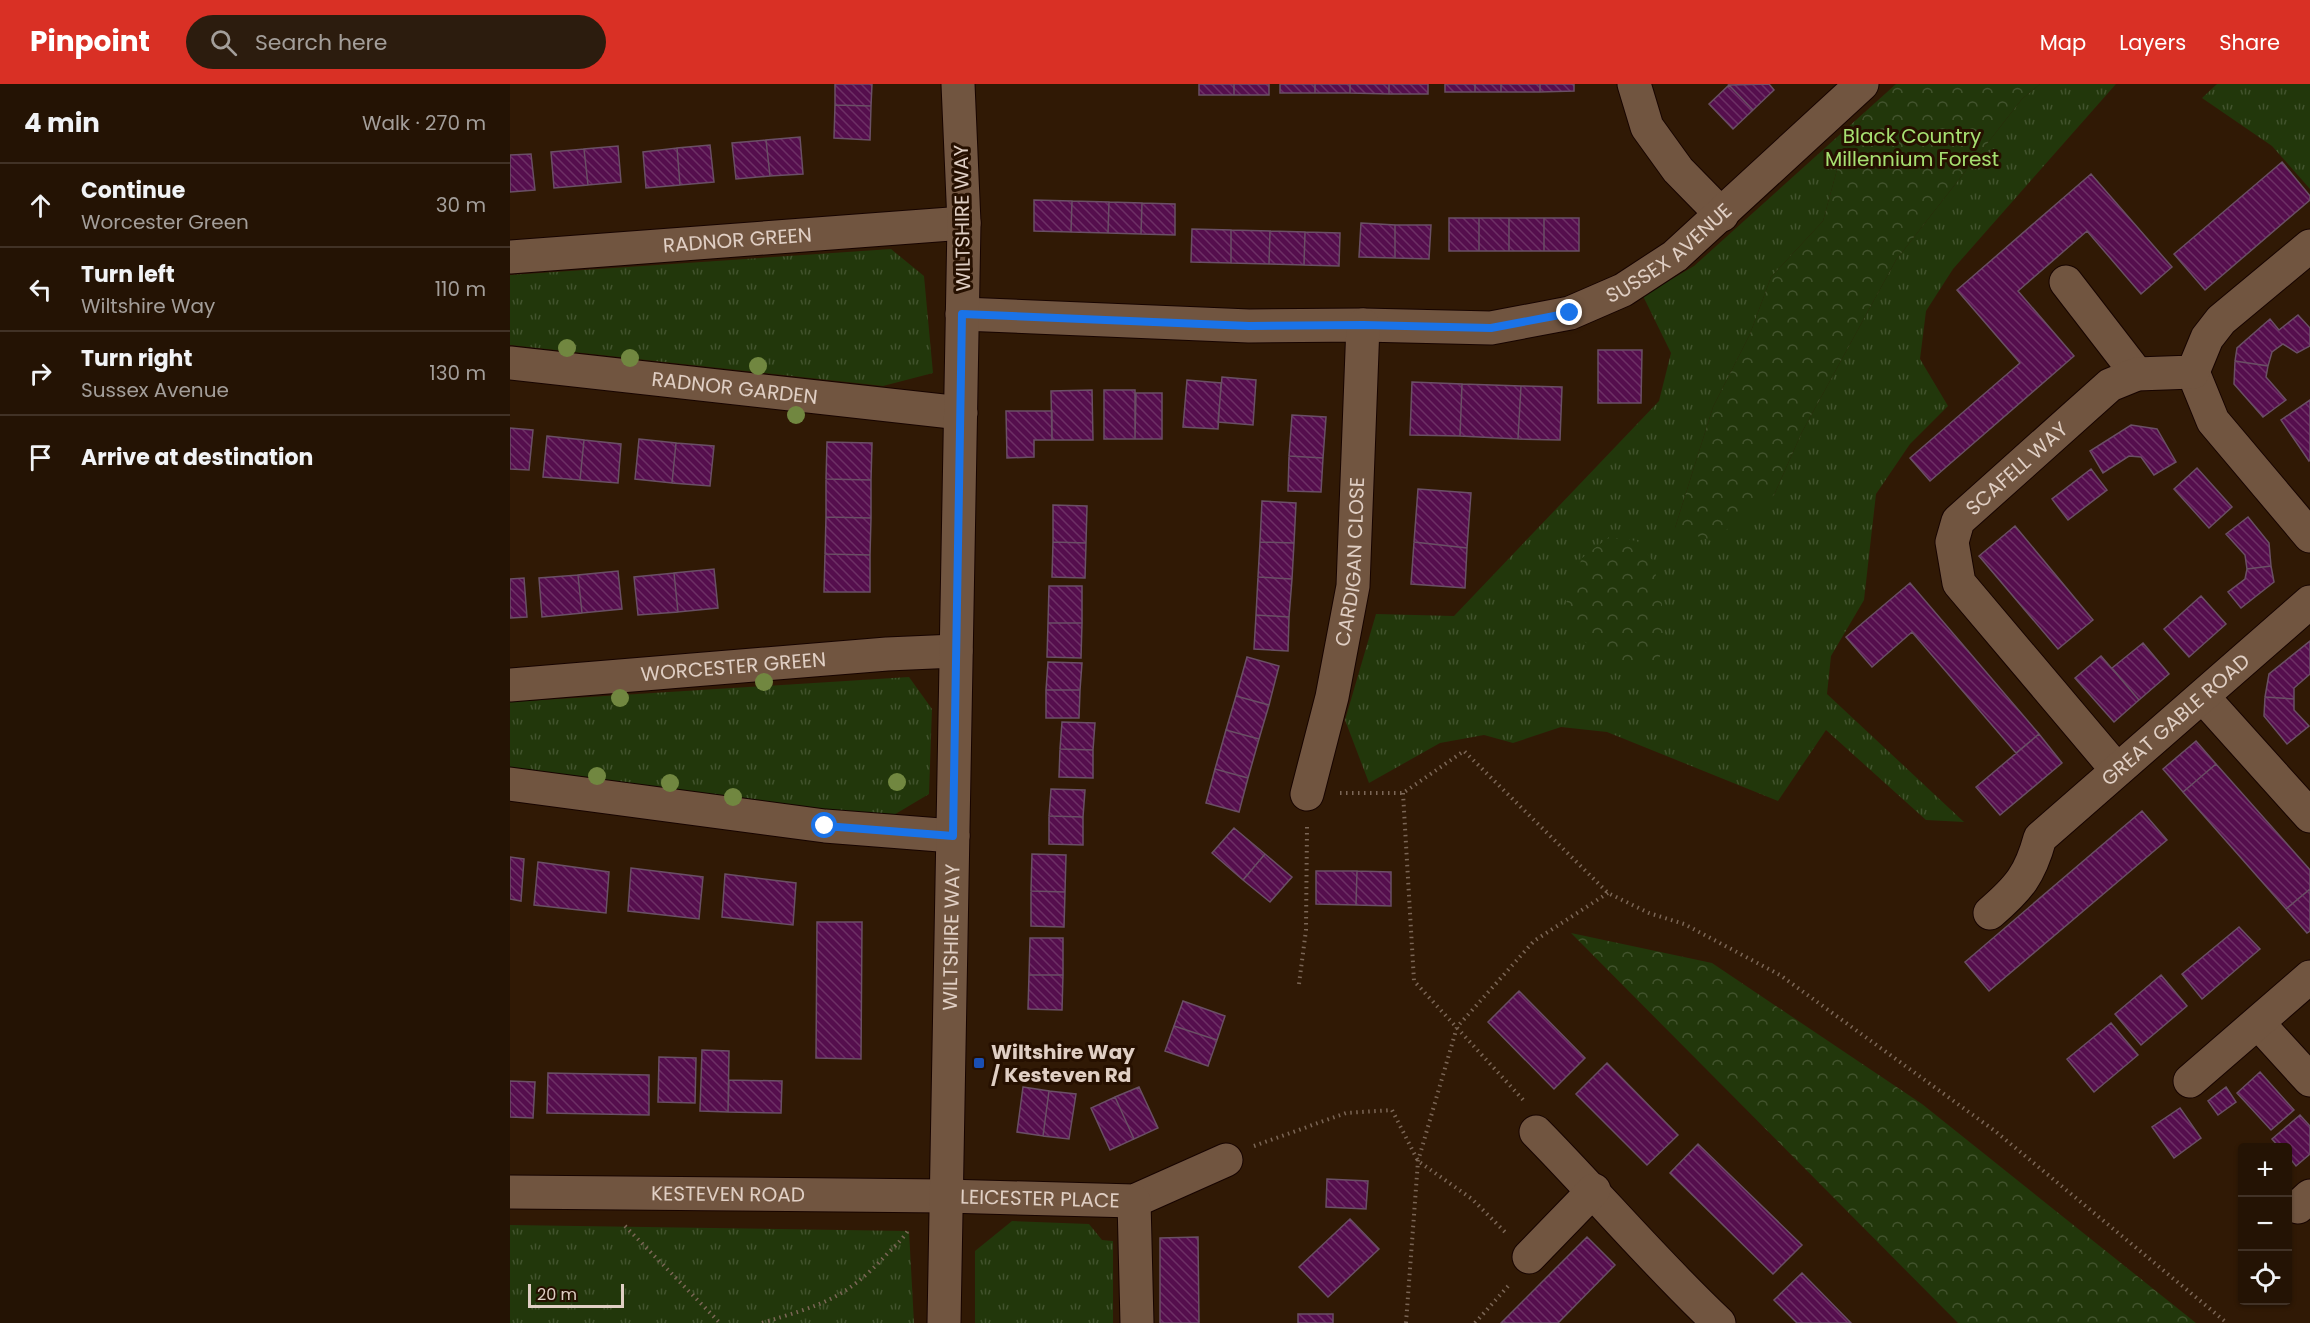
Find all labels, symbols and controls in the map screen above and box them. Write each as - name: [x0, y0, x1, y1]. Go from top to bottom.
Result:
- search box: [186, 15, 606, 69]
- text: Pinpoint: [30, 22, 150, 61]
- icon: search: [207, 26, 240, 59]
- text: Search here: [255, 27, 387, 58]
- text: Map: [2040, 28, 2086, 57]
- text: Layers: [2119, 28, 2186, 57]
- text: Share: [2219, 28, 2280, 57]
- text: 4 min: [24, 105, 100, 141]
- text: Walk · 270 m: [362, 109, 486, 137]
- park label: Black Country Millennium Forest: [1825, 122, 1999, 173]
- street label: WILTSHIRE WAY: [947, 144, 977, 292]
- text: Continue: [81, 175, 185, 206]
- icon: ahead: [24, 189, 57, 222]
- text: 30 m: [436, 191, 486, 219]
- street label: SUSSEX AVENUE: [1601, 197, 1738, 310]
- text: Worcester Green: [81, 208, 249, 236]
- street label: RADNOR GREEN: [662, 220, 813, 260]
- text: Turn left: [81, 259, 175, 290]
- icon: left: [24, 273, 57, 306]
- text: 110 m: [435, 275, 486, 303]
- text: Wiltshire Way: [81, 292, 215, 320]
- route end: [1556, 299, 1582, 325]
- text: Turn right: [81, 343, 192, 374]
- icon: right: [24, 357, 57, 390]
- text: 130 m: [429, 359, 486, 387]
- street label: RADNOR GARDEN: [650, 365, 819, 411]
- text: Sussex Avenue: [81, 376, 229, 404]
- street label: SCAFELL WAY: [1960, 415, 2074, 522]
- icon: arrive: [24, 441, 57, 474]
- text: Arrive at destination: [81, 442, 313, 473]
- street label: CARDIGAN CLOSE: [1328, 476, 1371, 649]
- street label: WORCESTER GREEN: [639, 645, 827, 688]
- street label: GREAT GABLE ROAD: [2095, 647, 2256, 792]
- route start: [811, 812, 837, 838]
- street label: WILTSHIRE WAY: [936, 863, 966, 1011]
- place label: Wiltshire Way / Kesteven Rd: [991, 1038, 1135, 1089]
- marker: Wiltshire Way / Kesteven Rd: [972, 1056, 986, 1070]
- map controls: [2238, 1143, 2292, 1305]
- button: +: [2238, 1143, 2292, 1197]
- street label: KESTEVEN ROAD: [651, 1179, 805, 1209]
- street label: LEICESTER PLACE: [960, 1182, 1120, 1215]
- button: −: [2238, 1197, 2292, 1251]
- button: locate: [2238, 1251, 2292, 1305]
- scale bar: [528, 1281, 624, 1308]
- text: 20 m: [537, 1283, 577, 1306]

